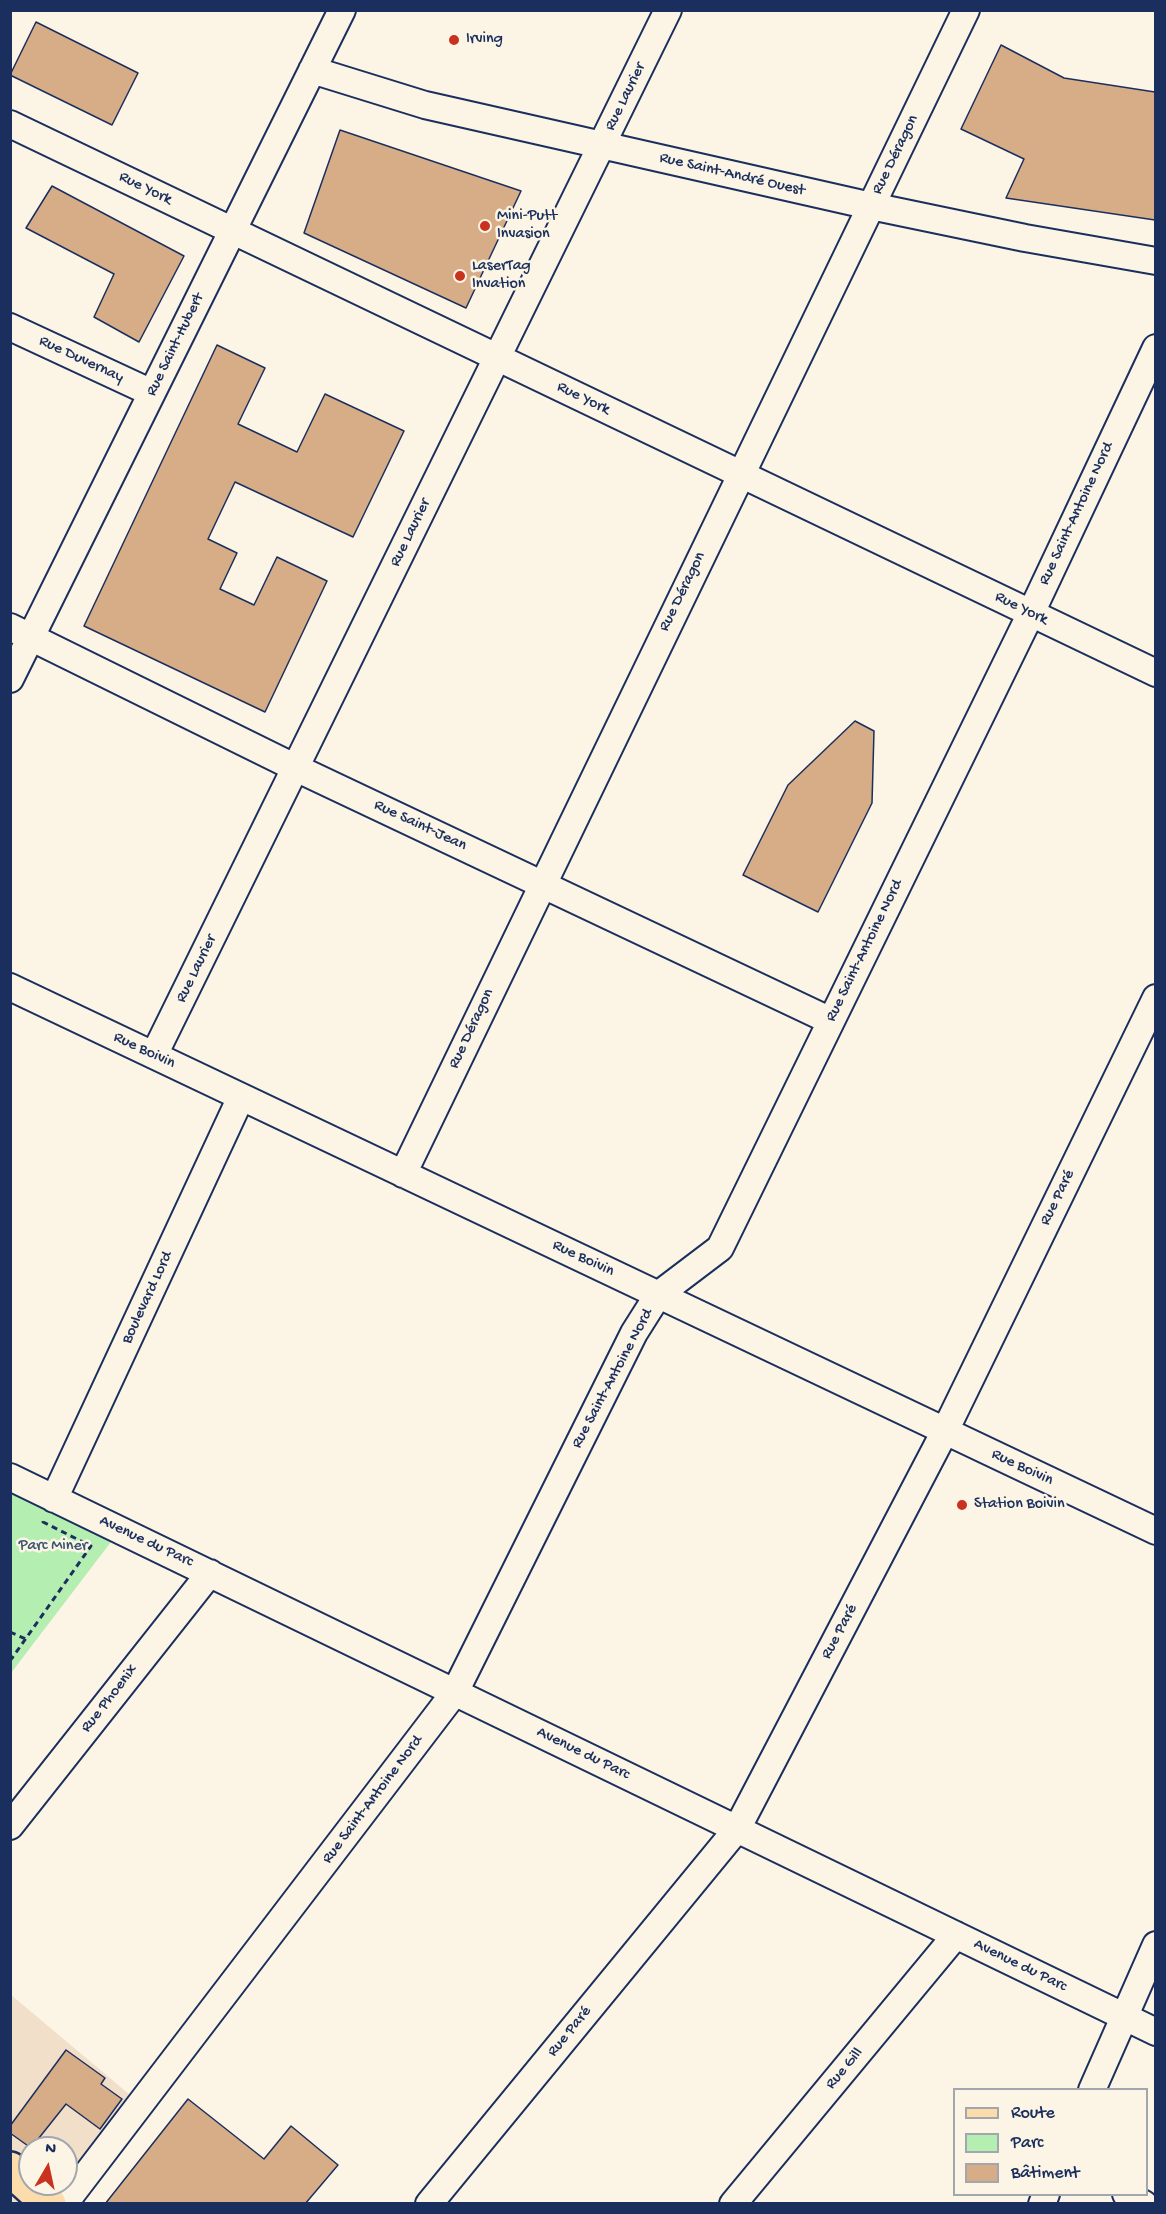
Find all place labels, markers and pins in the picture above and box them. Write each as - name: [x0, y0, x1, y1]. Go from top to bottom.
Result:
- place label: Irving: [466, 30, 503, 50]
- marker: Irving: [447, 33, 461, 47]
- place label: Mini-Putt Invasion: [497, 207, 557, 245]
- marker: Mini-Putt Invasion: [478, 219, 492, 233]
- place label: LaserTag Invation: [472, 257, 531, 295]
- marker: LaserTag Invation: [453, 269, 467, 283]
- place label: Station Boivin: [974, 1495, 1065, 1515]
- marker: Station Boivin: [955, 1498, 969, 1512]

